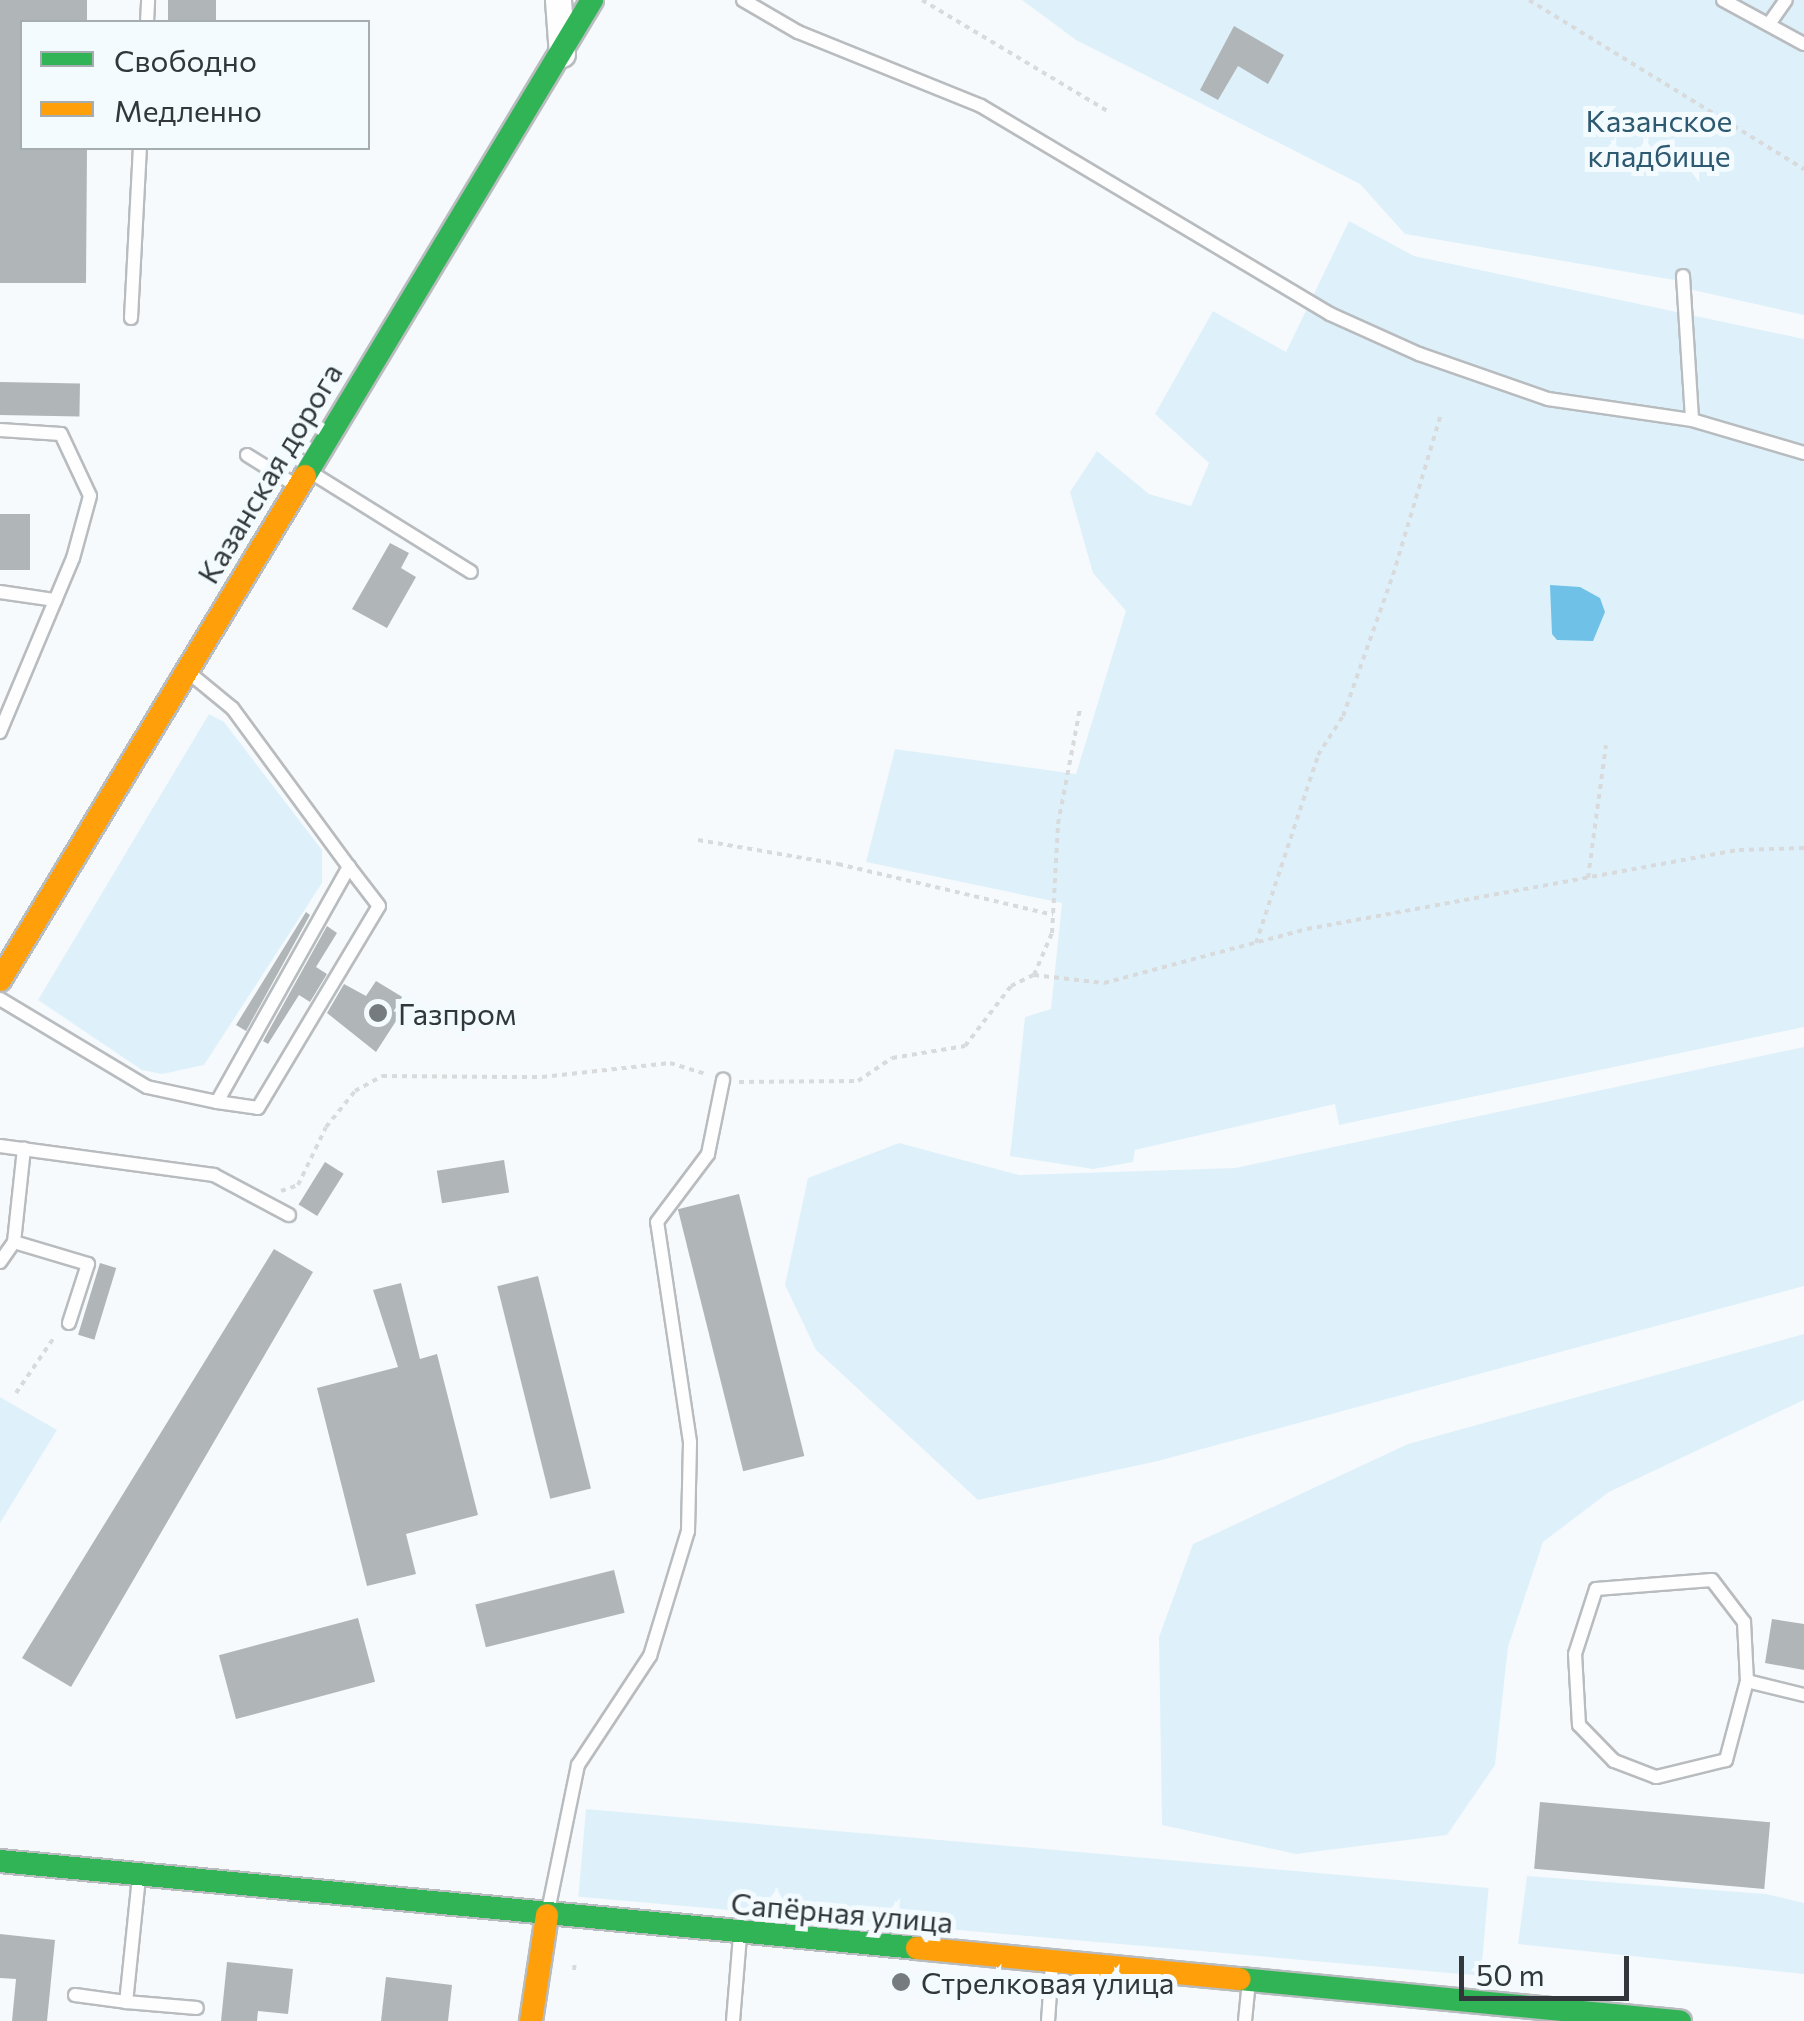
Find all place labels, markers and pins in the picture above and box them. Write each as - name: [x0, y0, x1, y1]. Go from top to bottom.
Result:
- place label: Газпром: [398, 995, 516, 1031]
- marker: Газпром: [367, 1002, 389, 1024]
- place label: Стрелковая улица: [921, 1964, 1174, 2000]
- marker: Стрелковая улица: [890, 1971, 912, 1993]

